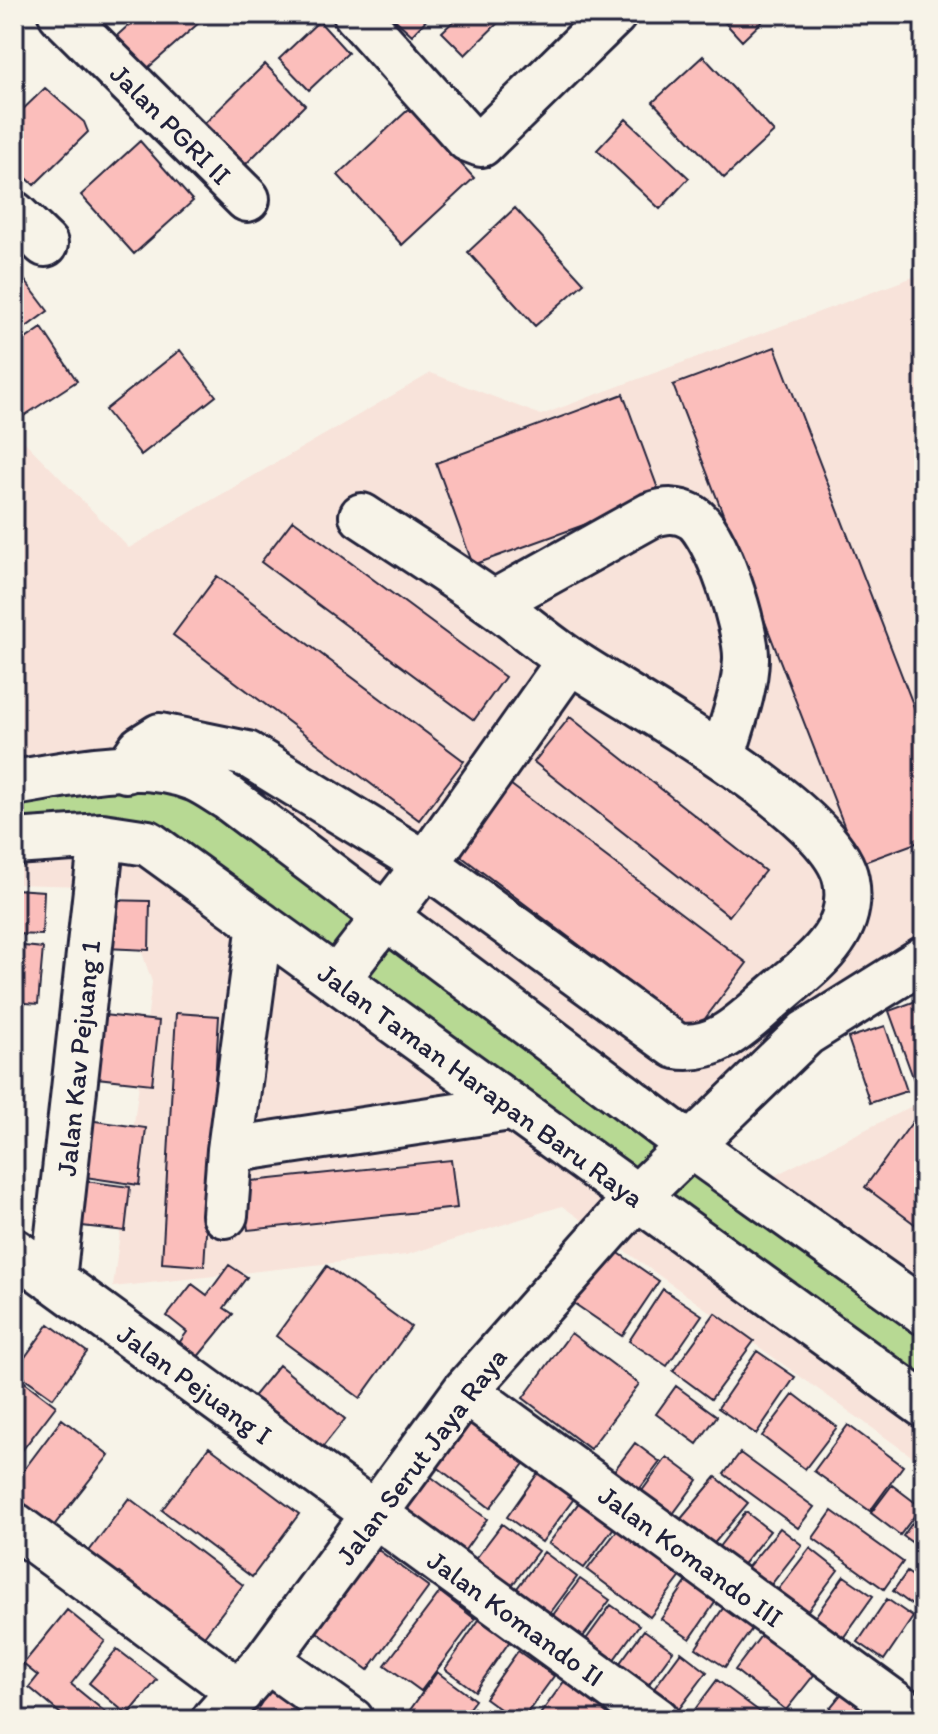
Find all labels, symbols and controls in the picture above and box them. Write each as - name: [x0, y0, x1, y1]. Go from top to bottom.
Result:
- street label: Jalan PGRI II: [103, 56, 239, 192]
- street label: Jalan Kav Pejuang 1: [49, 938, 107, 1178]
- street label: Jalan Taman Harapan Baru Raya: [312, 955, 651, 1215]
- street label: Jalan Pejuang I: [111, 1316, 279, 1452]
- street label: Jalan Serut Jaya Raya: [328, 1340, 514, 1571]
- street label: Jalan Komando III: [592, 1478, 790, 1634]
- street label: Jalan Komando II: [421, 1543, 611, 1693]

